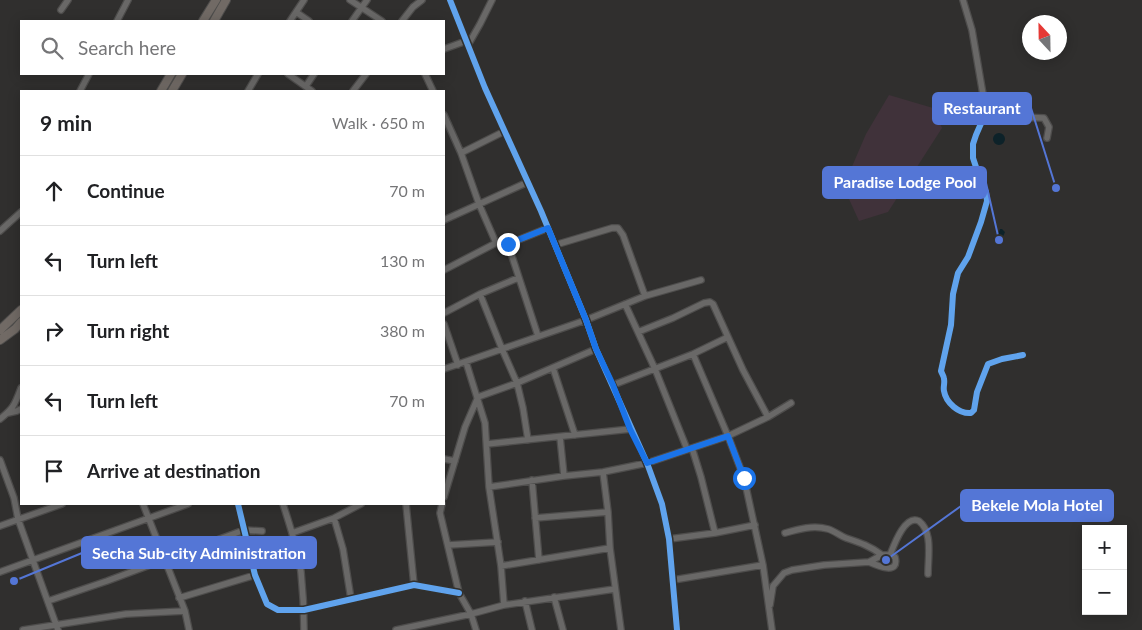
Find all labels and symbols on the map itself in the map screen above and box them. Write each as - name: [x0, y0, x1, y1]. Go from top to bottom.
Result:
- north arrow: [1022, 15, 1067, 60]
- callout: Restaurant: [933, 93, 1031, 124]
- text: Restaurant: [943, 98, 1021, 117]
- callout: Paradise Lodge Pool: [823, 167, 986, 198]
- text: Paradise Lodge Pool: [833, 172, 977, 191]
- route end: [497, 233, 520, 256]
- route start: [733, 467, 756, 490]
- callout: Bekele Mola Hotel: [961, 490, 1113, 521]
- text: Bekele Mola Hotel: [971, 495, 1103, 514]
- callout: Secha Sub-city Administration: [82, 537, 316, 568]
- text: Secha Sub-city Administration: [92, 543, 306, 562]

